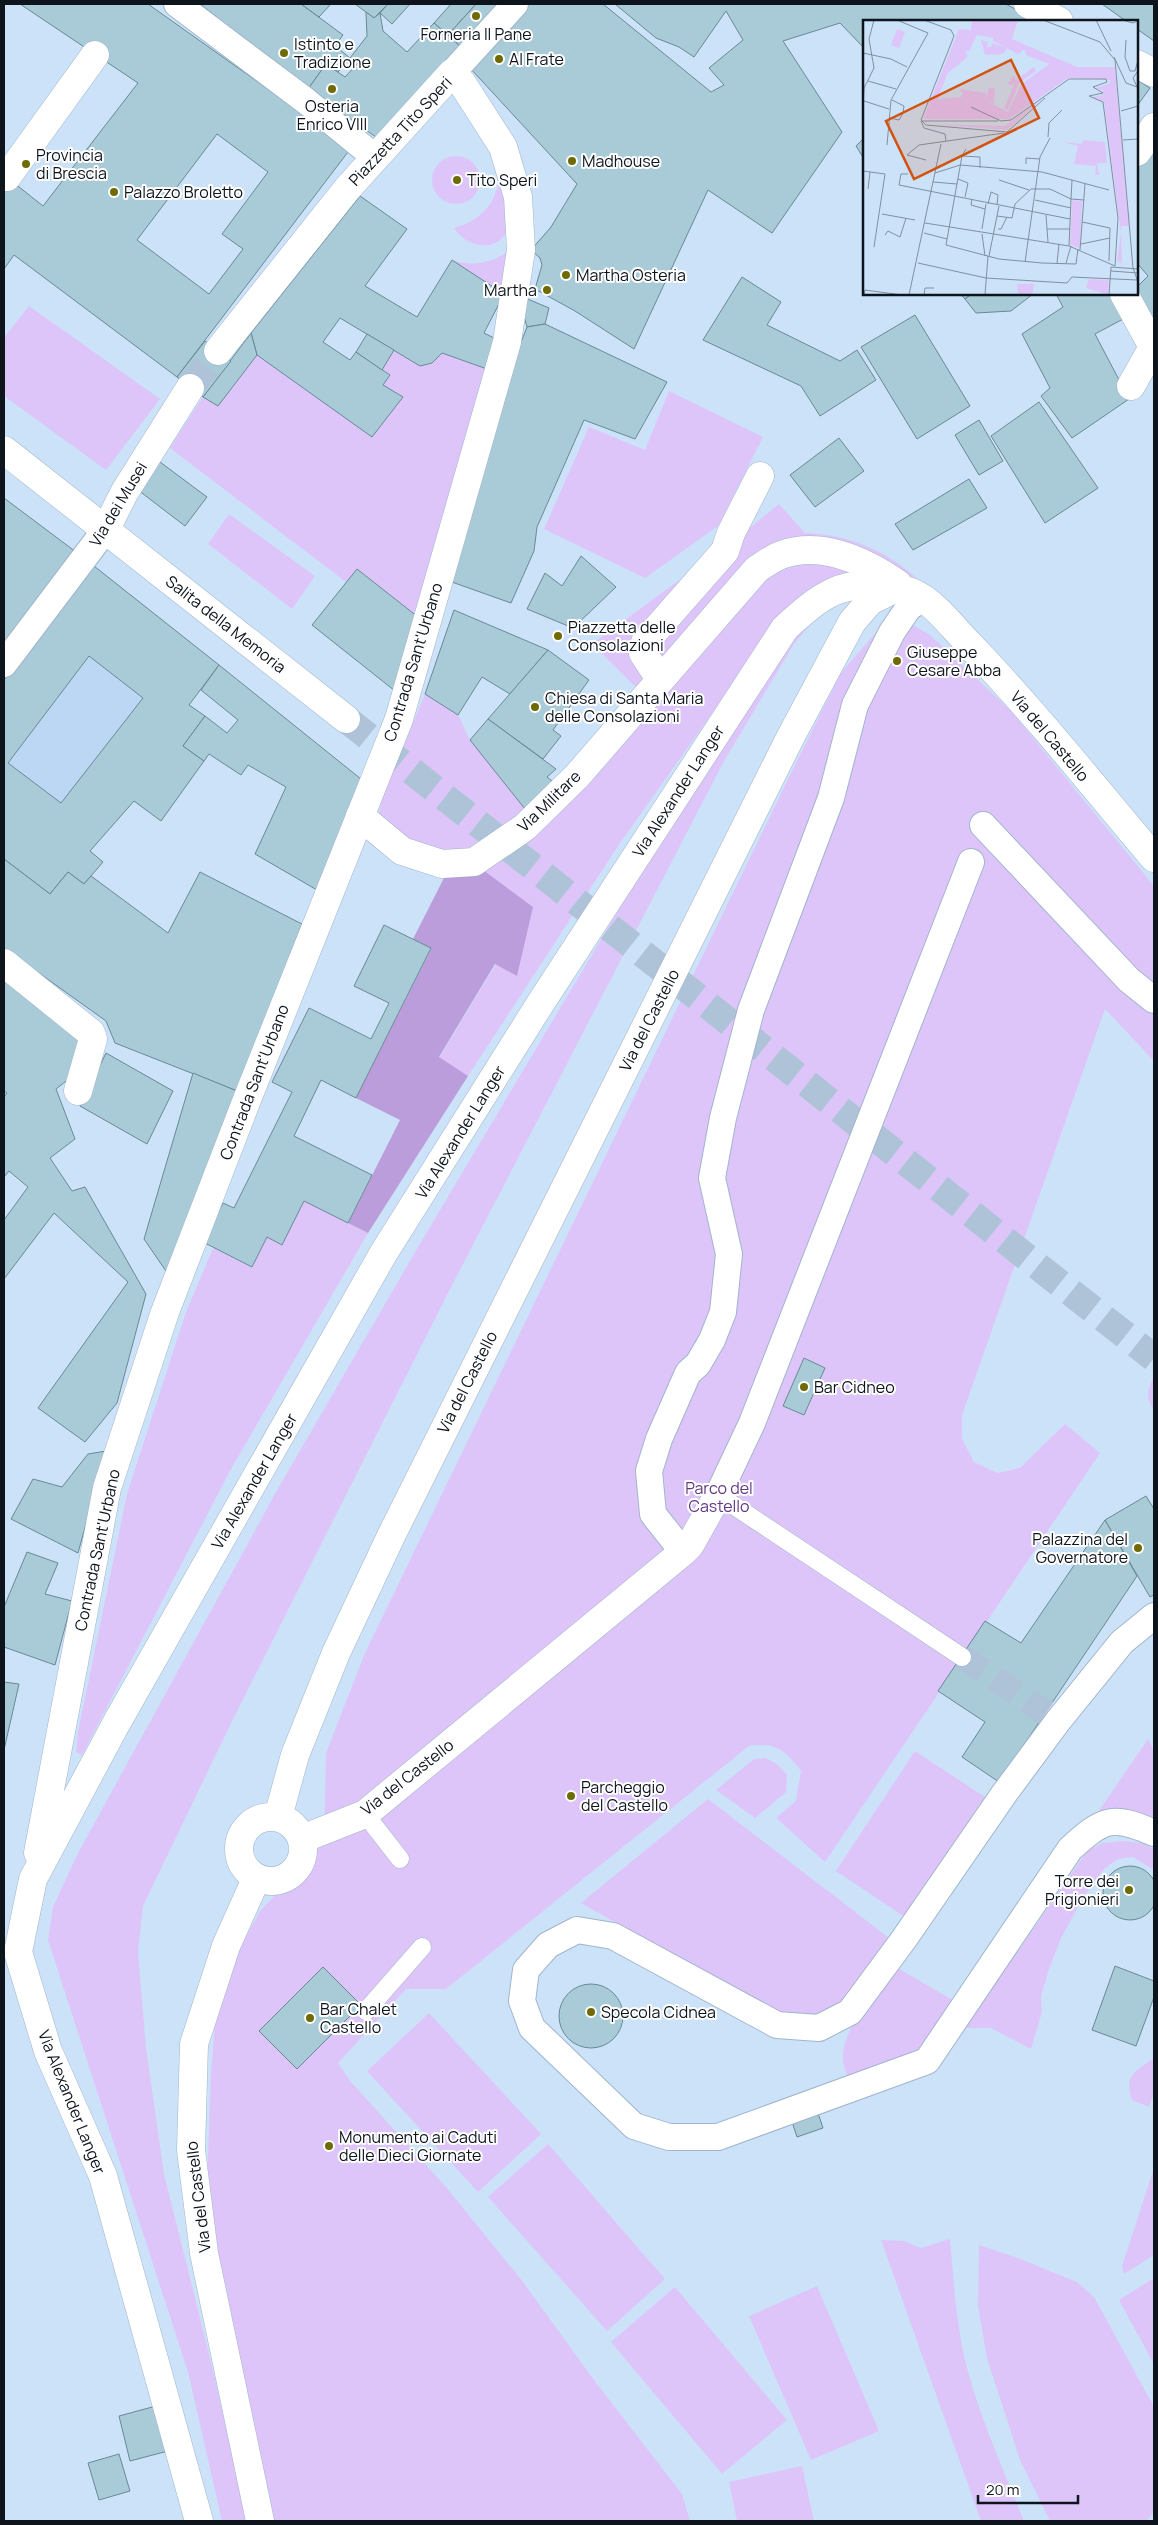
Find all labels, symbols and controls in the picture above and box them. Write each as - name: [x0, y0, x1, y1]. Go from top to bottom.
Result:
- marker: Forneria Il Pane: [470, 10, 482, 22]
- inset map: [863, 20, 1138, 295]
- place label: Forneria Il Pane: [420, 23, 532, 45]
- place label: Istinto e Tradizione: [294, 33, 371, 73]
- marker: Istinto e Tradizione: [278, 47, 290, 59]
- place label: Al Frate: [509, 48, 564, 70]
- marker: Al Frate: [493, 53, 505, 65]
- street label: Piazzetta Tito Speri: [343, 72, 457, 190]
- marker: Osteria Enrico VIII: [326, 83, 338, 95]
- place label: Osteria Enrico VIII: [297, 95, 367, 135]
- place label: Provincia di Brescia: [36, 144, 107, 184]
- place label: Madhouse: [582, 150, 660, 172]
- marker: Madhouse: [566, 155, 578, 167]
- marker: Provincia di Brescia: [20, 158, 32, 170]
- place label: Tito Speri: [467, 169, 537, 191]
- marker: Tito Speri: [451, 174, 463, 186]
- place label: Palazzo Broletto: [124, 181, 243, 203]
- marker: Palazzo Broletto: [108, 186, 120, 198]
- place label: Martha Osteria: [576, 264, 686, 286]
- marker: Martha Osteria: [560, 269, 572, 281]
- place label: Martha: [484, 279, 537, 301]
- marker: Martha: [541, 284, 553, 296]
- street label: Via dei Musei: [84, 457, 152, 551]
- street label: Salita della Memoria: [161, 570, 291, 678]
- street label: Contrada Sant'Urbano: [378, 580, 448, 744]
- place label: Piazzetta delle Consolazioni: [568, 616, 676, 656]
- marker: Piazzetta delle Consolazioni: [552, 630, 564, 642]
- place label: Giuseppe Cesare Abba: [907, 641, 1001, 681]
- marker: Giuseppe Cesare Abba: [891, 655, 903, 667]
- street label: Via del Castello: [1006, 686, 1094, 786]
- place label: Chiesa di Santa Maria delle Consolazioni: [545, 687, 703, 727]
- marker: Chiesa di Santa Maria delle Consolazioni: [529, 701, 541, 713]
- street label: Via Alexander Langer: [627, 720, 729, 861]
- street label: Via Militare: [513, 765, 585, 837]
- street label: Via del Castello: [614, 965, 684, 1075]
- street label: Contrada Sant'Urbano: [214, 1001, 294, 1163]
- street label: Via Alexander Langer: [410, 1061, 510, 1203]
- street label: Via del Castello: [432, 1327, 502, 1437]
- place label: Bar Cidneo: [814, 1376, 895, 1398]
- marker: Bar Cidneo: [798, 1381, 810, 1393]
- street label: Via Alexander Langer: [206, 1409, 302, 1553]
- street label: Contrada Sant'Urbano: [69, 1467, 125, 1633]
- park label: Parco del Castello: [685, 1477, 753, 1517]
- place label: Palazzina del Governatore: [1032, 1528, 1128, 1568]
- marker: Palazzina del Governatore: [1132, 1542, 1144, 1554]
- street label: Via del Castello: [356, 1734, 458, 1820]
- place label: Parcheggio del Castello: [581, 1776, 668, 1816]
- marker: Parcheggio del Castello: [565, 1790, 577, 1802]
- place label: Torre dei Prigionieri: [1045, 1870, 1119, 1910]
- marker: Torre dei Prigionieri: [1123, 1884, 1135, 1896]
- place label: Bar Chalet Castello: [320, 1998, 397, 2038]
- place label: Specola Cidnea: [601, 2001, 716, 2023]
- marker: Specola Cidnea: [585, 2006, 597, 2018]
- marker: Bar Chalet Castello: [304, 2012, 316, 2024]
- street label: Via Alexander Langer: [33, 2027, 111, 2177]
- place label: Monumento ai Caduti delle Dieci Giornate: [339, 2126, 497, 2166]
- street label: Via del Castello: [180, 2140, 216, 2254]
- marker: Monumento ai Caduti delle Dieci Giornate: [323, 2140, 335, 2152]
- scale bar: [978, 2472, 1078, 2504]
- text: 20 m: [986, 2479, 1019, 2500]

